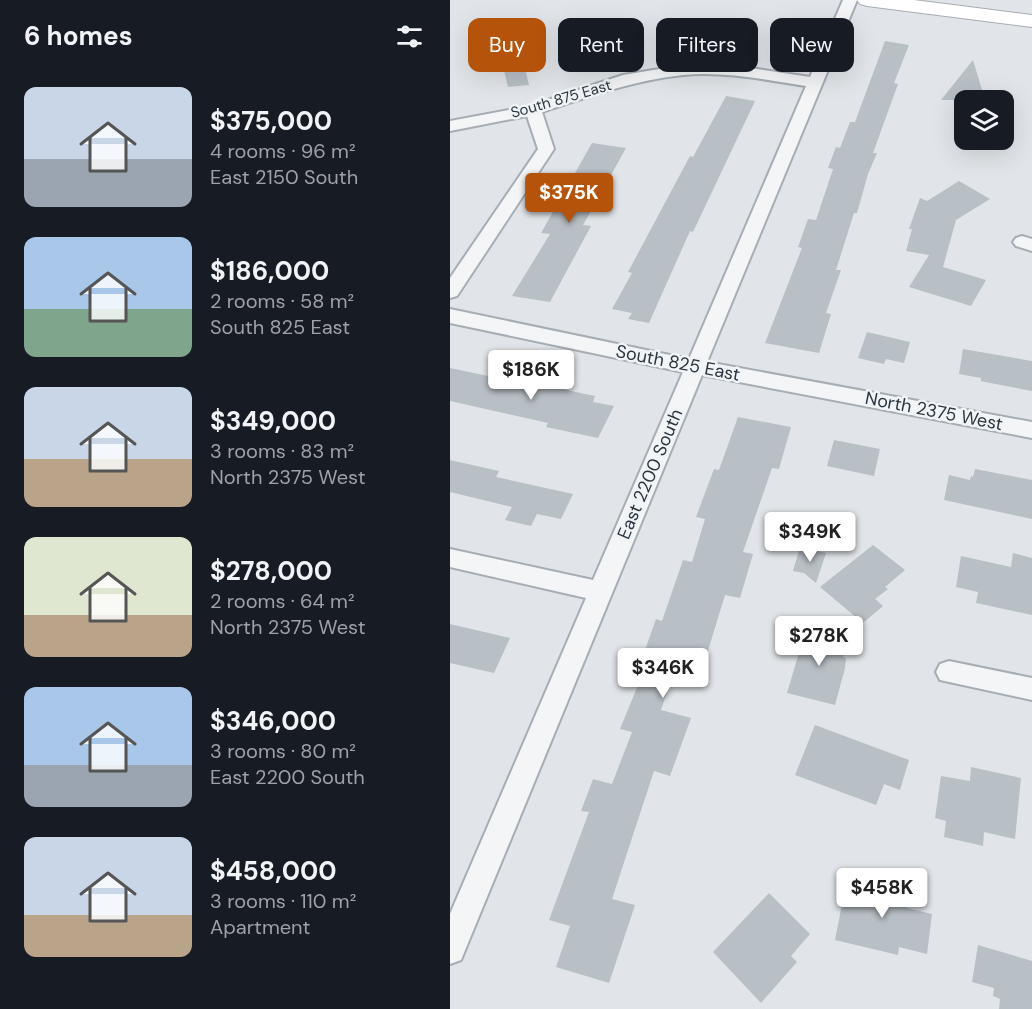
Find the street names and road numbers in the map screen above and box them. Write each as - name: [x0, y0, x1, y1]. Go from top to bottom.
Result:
- street label: South 875 East: [508, 75, 614, 123]
- street label: South 825 East: [614, 339, 742, 387]
- street label: North 2375 West: [863, 386, 1005, 436]
- street label: East 2200 South: [612, 405, 688, 543]

